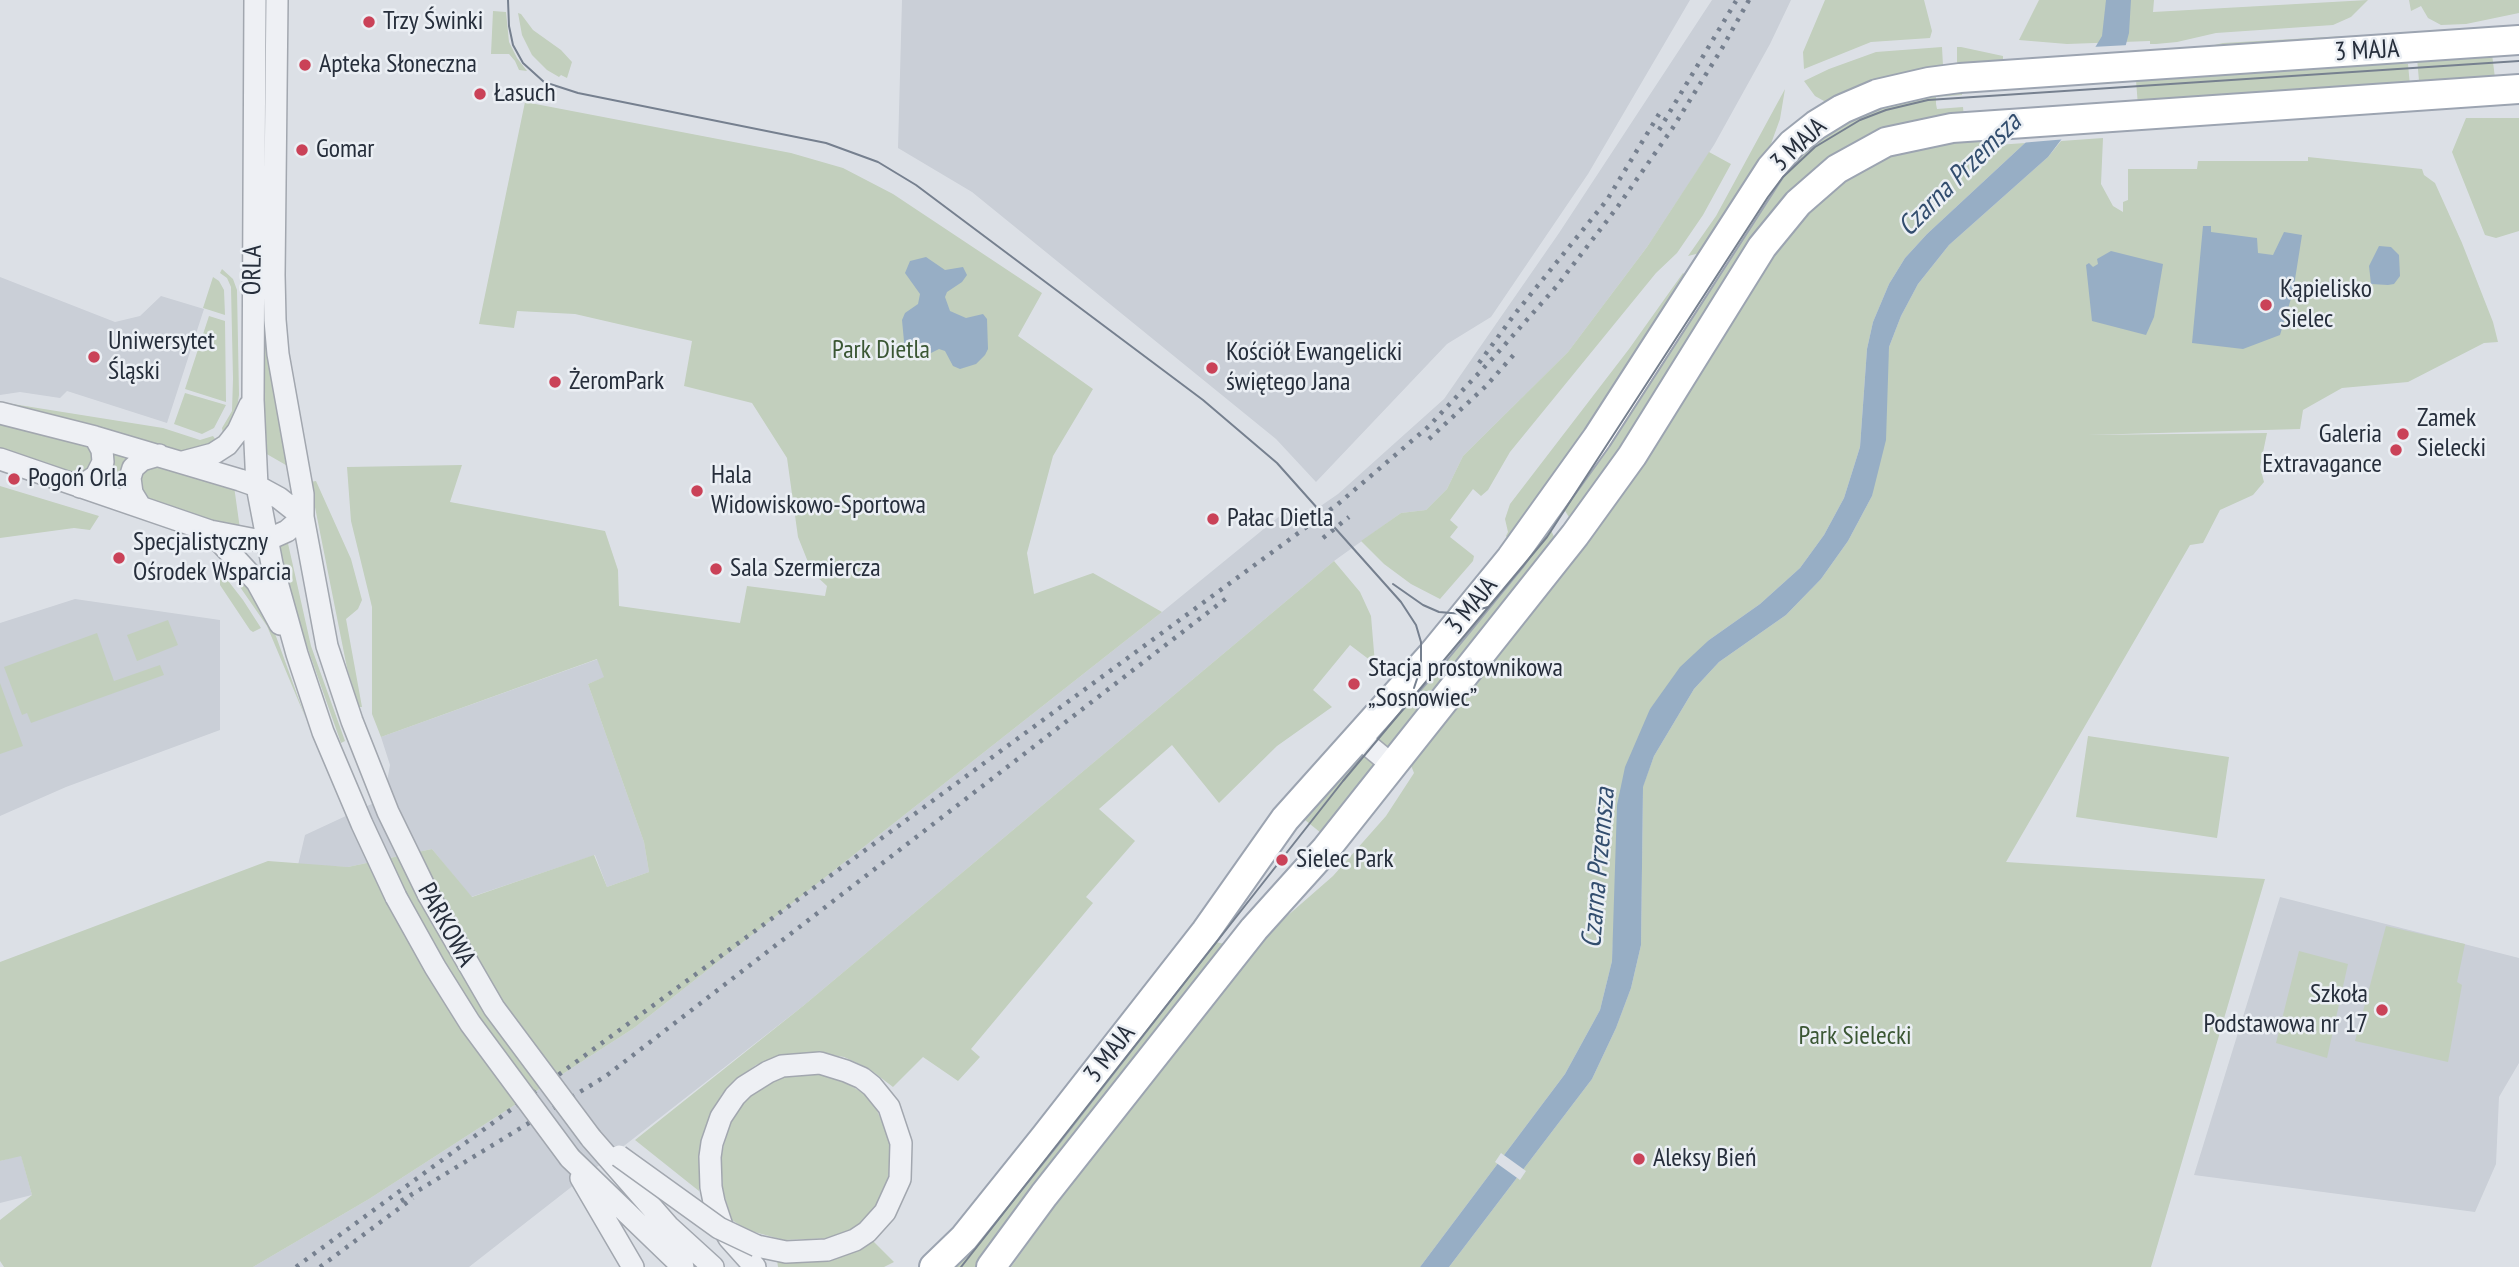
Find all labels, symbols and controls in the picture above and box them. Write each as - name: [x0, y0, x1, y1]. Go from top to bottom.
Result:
- place label: Trzy Świnki: [383, 6, 483, 38]
- marker: Trzy Świnki: [361, 14, 377, 30]
- street label: 3 MAJA: [2334, 34, 2400, 68]
- place label: Apteka Słoneczna: [319, 49, 477, 81]
- marker: Apteka Słoneczna: [297, 57, 313, 73]
- place label: Łasuch: [494, 78, 556, 110]
- marker: Łasuch: [472, 86, 488, 102]
- water label: Czarna Przemsza: [1891, 106, 2029, 244]
- street label: 3 MAJA: [1765, 112, 1833, 178]
- place label: Gomar: [316, 134, 374, 166]
- marker: Gomar: [294, 142, 310, 158]
- street label: ORLA: [237, 245, 269, 295]
- place label: Kąpielisko Sielec: [2280, 274, 2372, 336]
- marker: Kąpielisko Sielec: [2258, 297, 2274, 313]
- place label: Uniwersytet Śląski: [108, 326, 215, 388]
- park label: Park Dietla: [832, 335, 930, 367]
- place label: Kościół Ewangelicki świętego Jana: [1226, 337, 1403, 398]
- marker: Uniwersytet Śląski: [86, 349, 102, 365]
- marker: Kościół Ewangelicki świętego Jana: [1204, 360, 1220, 376]
- place label: ŻeromPark: [569, 366, 664, 398]
- marker: ŻeromPark: [547, 374, 563, 390]
- place label: Zamek Sielecki: [2417, 403, 2486, 464]
- place label: Galeria Extravagance: [2262, 419, 2382, 480]
- marker: Zamek Sielecki: [2395, 426, 2411, 442]
- marker: Galeria Extravagance: [2388, 442, 2404, 458]
- place label: Hala Widowiskowo-Sportowa: [711, 460, 926, 522]
- place label: Pogoń Orla: [28, 463, 127, 495]
- marker: Pogoń Orla: [6, 471, 22, 487]
- marker: Hala Widowiskowo-Sportowa: [689, 483, 705, 499]
- place label: Pałac Dietla: [1227, 503, 1333, 535]
- marker: Pałac Dietla: [1205, 511, 1221, 527]
- place label: Specjalistyczny Ośrodek Wsparcia: [133, 527, 292, 588]
- marker: Specjalistyczny Ośrodek Wsparcia: [111, 550, 127, 566]
- place label: Sala Szermiercza: [730, 553, 881, 585]
- marker: Sala Szermiercza: [708, 561, 724, 577]
- street label: 3 MAJA: [1440, 571, 1504, 641]
- place label: Stacja prostownikowa „Sosnowiec”: [1368, 653, 1563, 714]
- marker: Stacja prostownikowa „Sosnowiec”: [1346, 676, 1362, 692]
- water label: Czarna Przemsza: [1575, 787, 1623, 949]
- place label: Sielec Park: [1296, 844, 1393, 876]
- marker: Sielec Park: [1274, 852, 1290, 868]
- street label: PARKOWA: [410, 878, 482, 972]
- place label: Szkoła Podstawowa nr 17: [2203, 979, 2368, 1040]
- marker: Szkoła Podstawowa nr 17: [2374, 1002, 2390, 1018]
- street label: 3 MAJA: [1078, 1019, 1142, 1089]
- park label: Park Sielecki: [1798, 1021, 1912, 1053]
- place label: Aleksy Bień: [1653, 1143, 1756, 1175]
- marker: Aleksy Bień: [1631, 1151, 1647, 1167]

